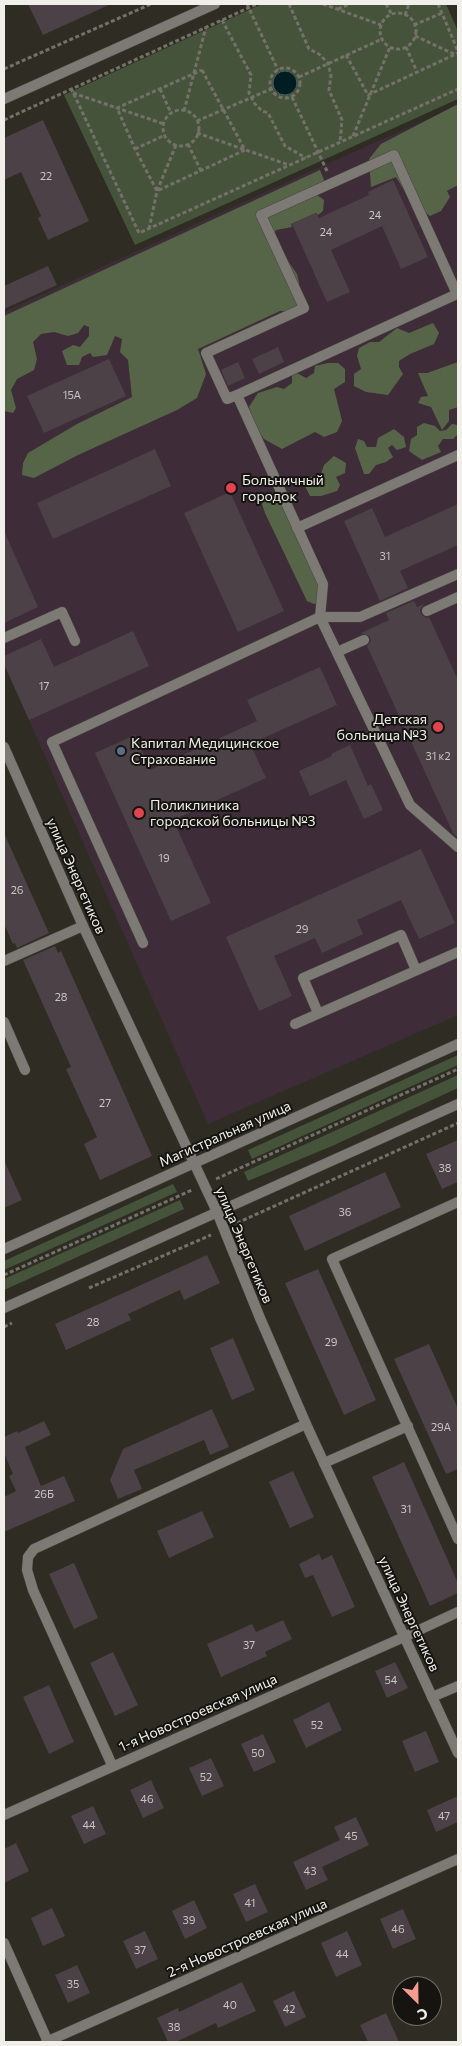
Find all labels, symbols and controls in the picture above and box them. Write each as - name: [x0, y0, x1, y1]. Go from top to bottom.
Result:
- house number: 22: [40, 169, 52, 183]
- house number: 24: [369, 208, 381, 222]
- house number: 24: [320, 225, 332, 239]
- house number: 15А: [63, 388, 81, 402]
- place label: Больничный городок: [242, 472, 324, 504]
- marker: Больничный городок: [224, 481, 238, 495]
- house number: 31: [380, 549, 390, 563]
- house number: 17: [39, 679, 49, 693]
- place label: Детская больница №3: [336, 711, 427, 744]
- marker: Детская больница №3: [431, 720, 445, 734]
- place label: Капитал Медицинское Страхование: [131, 735, 279, 768]
- marker: Капитал Медицинское Страхование: [115, 745, 127, 757]
- house number: 31 к2: [425, 749, 451, 763]
- place label: Поликлиника городской больницы №3: [150, 797, 316, 830]
- marker: Поликлиника городской больницы №3: [132, 806, 146, 820]
- street label: улица Энергетиков: [43, 815, 109, 937]
- house number: 19: [158, 851, 170, 865]
- house number: 26: [11, 883, 23, 897]
- house number: 29: [296, 922, 308, 936]
- house number: 28: [55, 990, 67, 1004]
- house number: 27: [99, 1096, 111, 1110]
- street label: Магистральная улица: [157, 1097, 293, 1171]
- house number: 38: [439, 1161, 451, 1175]
- street label: улица Энергетиков: [212, 1184, 276, 1306]
- house number: 36: [339, 1205, 351, 1219]
- house number: 28: [87, 1315, 99, 1329]
- house number: 29: [325, 1335, 337, 1349]
- house number: 29А: [431, 1420, 451, 1434]
- house number: 26Б: [34, 1487, 54, 1501]
- house number: 31: [401, 1502, 411, 1516]
- street label: улица Энергетиков: [375, 1554, 443, 1674]
- house number: 37: [243, 1638, 255, 1652]
- street label: 1-я Новостроевская улица: [116, 1670, 280, 1756]
- house number: 54: [385, 1673, 397, 1687]
- house number: 52: [311, 1718, 323, 1732]
- house number: 50: [251, 1746, 265, 1760]
- house number: 52: [200, 1770, 212, 1784]
- house number: 46: [140, 1792, 154, 1806]
- house number: 47: [438, 1809, 450, 1823]
- house number: 44: [82, 1818, 96, 1832]
- house number: 45: [345, 1829, 357, 1843]
- house number: 43: [304, 1864, 316, 1878]
- street label: 2-я Новостроевская улица: [164, 1895, 330, 1981]
- house number: 41: [245, 1896, 255, 1910]
- house number: 39: [183, 1913, 195, 1927]
- house number: 46: [391, 1922, 405, 1936]
- house number: 37: [134, 1943, 146, 1957]
- house number: 44: [335, 1947, 349, 1961]
- north arrow: [392, 1976, 442, 2026]
- house number: 35: [67, 1977, 79, 1991]
- house number: 40: [223, 1998, 237, 2012]
- house number: 42: [283, 2002, 295, 2016]
- text: С: [415, 2005, 430, 2024]
- house number: 38: [168, 2020, 180, 2034]

